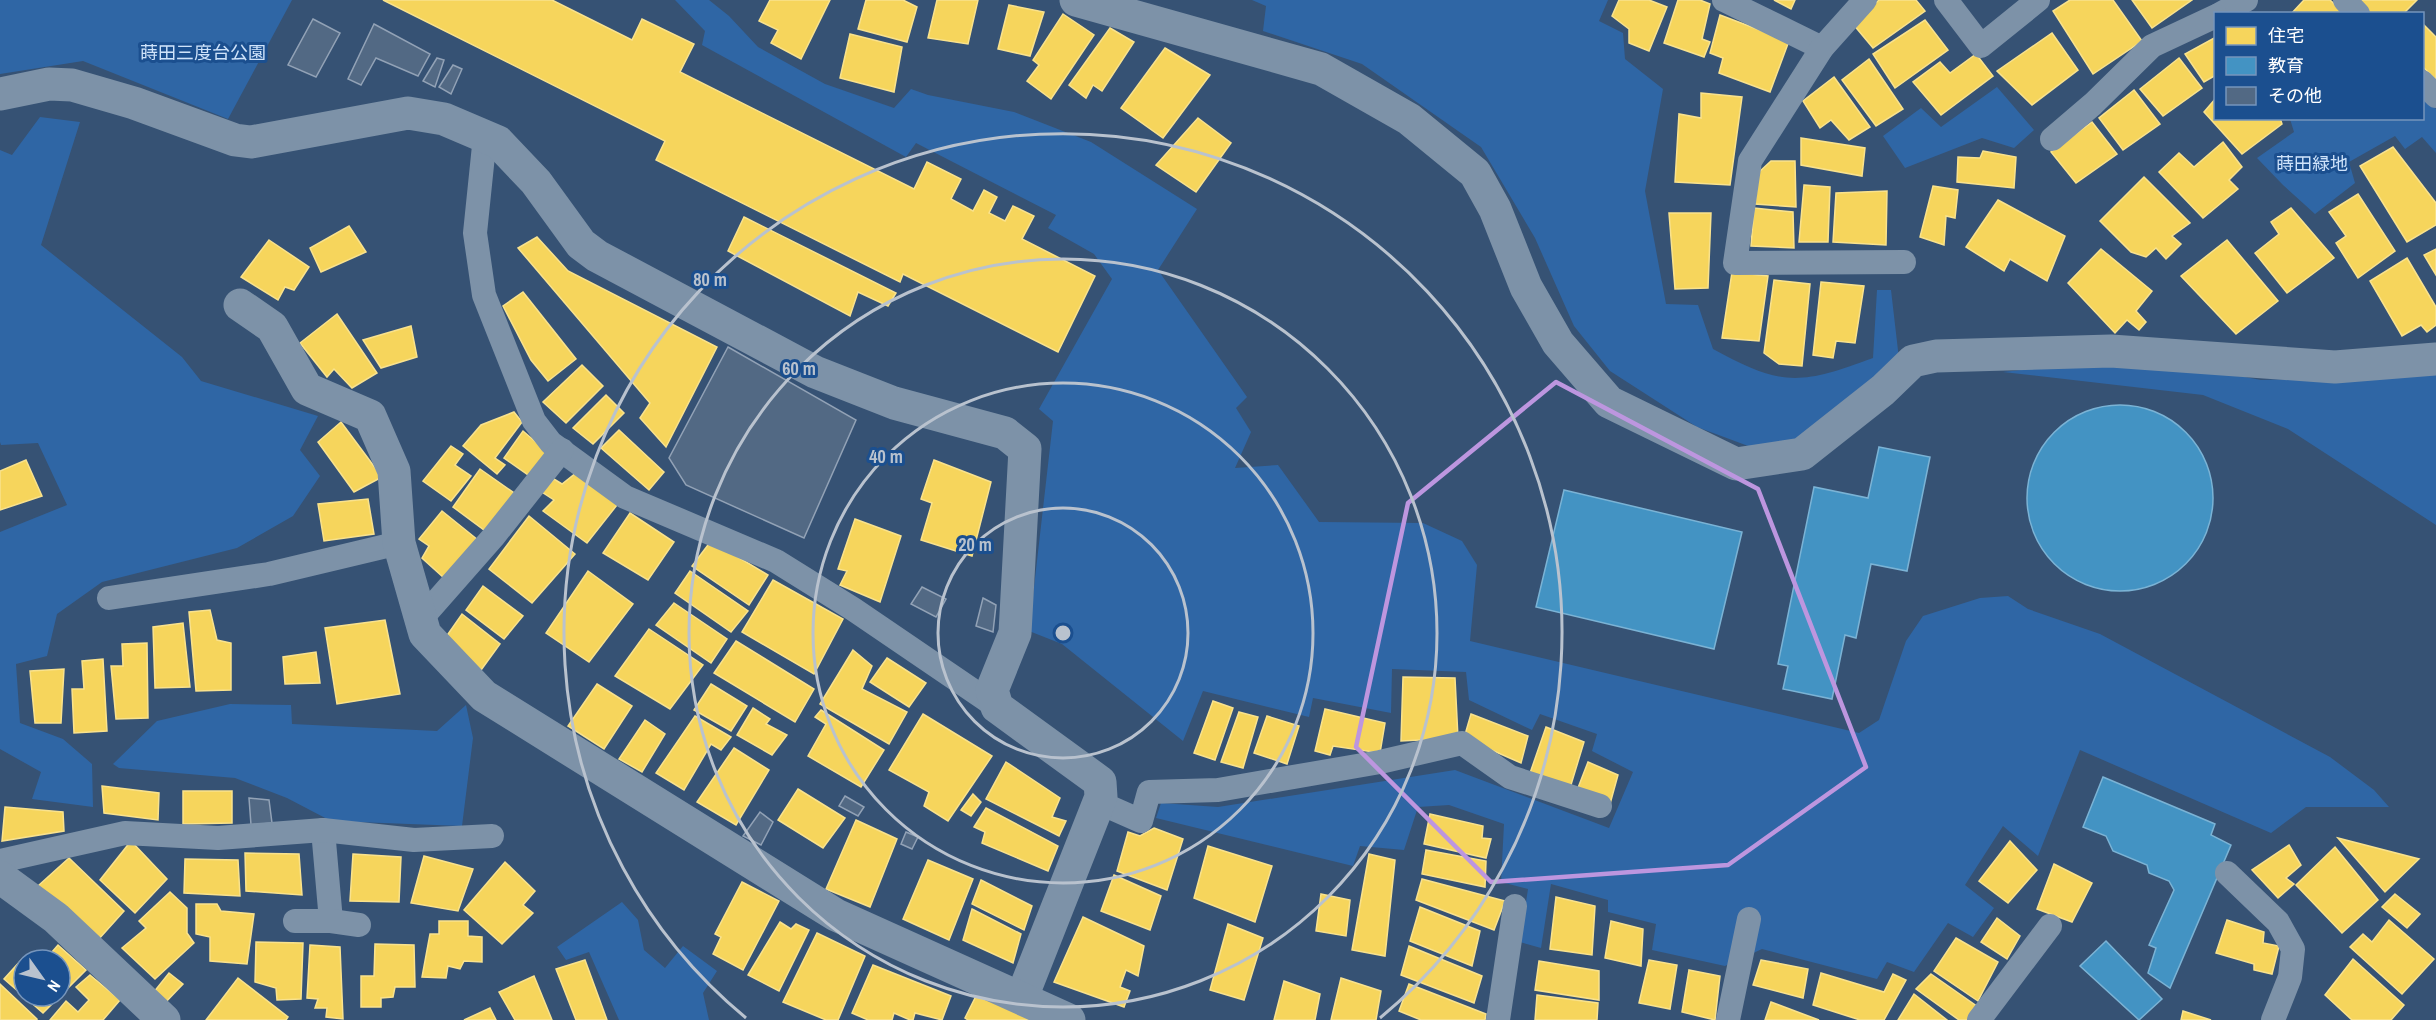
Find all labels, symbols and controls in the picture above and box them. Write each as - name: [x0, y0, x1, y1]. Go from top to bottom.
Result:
- legend: [2214, 12, 2424, 120]
- text: 住宅: [2268, 23, 2304, 48]
- park label: 蒔田三度台公園: [140, 40, 266, 65]
- text: 教育: [2268, 53, 2304, 78]
- text: その他: [2268, 83, 2322, 108]
- park label: 蒔田緑地: [2276, 151, 2348, 176]
- text: 80 m: [693, 267, 727, 292]
- text: 60 m: [782, 356, 816, 381]
- text: 40 m: [869, 444, 903, 469]
- text: 20 m: [958, 532, 992, 557]
- centre of rings: [1053, 623, 1073, 643]
- north arrow: [12, 948, 72, 1008]
- text: N: [43, 976, 66, 996]

